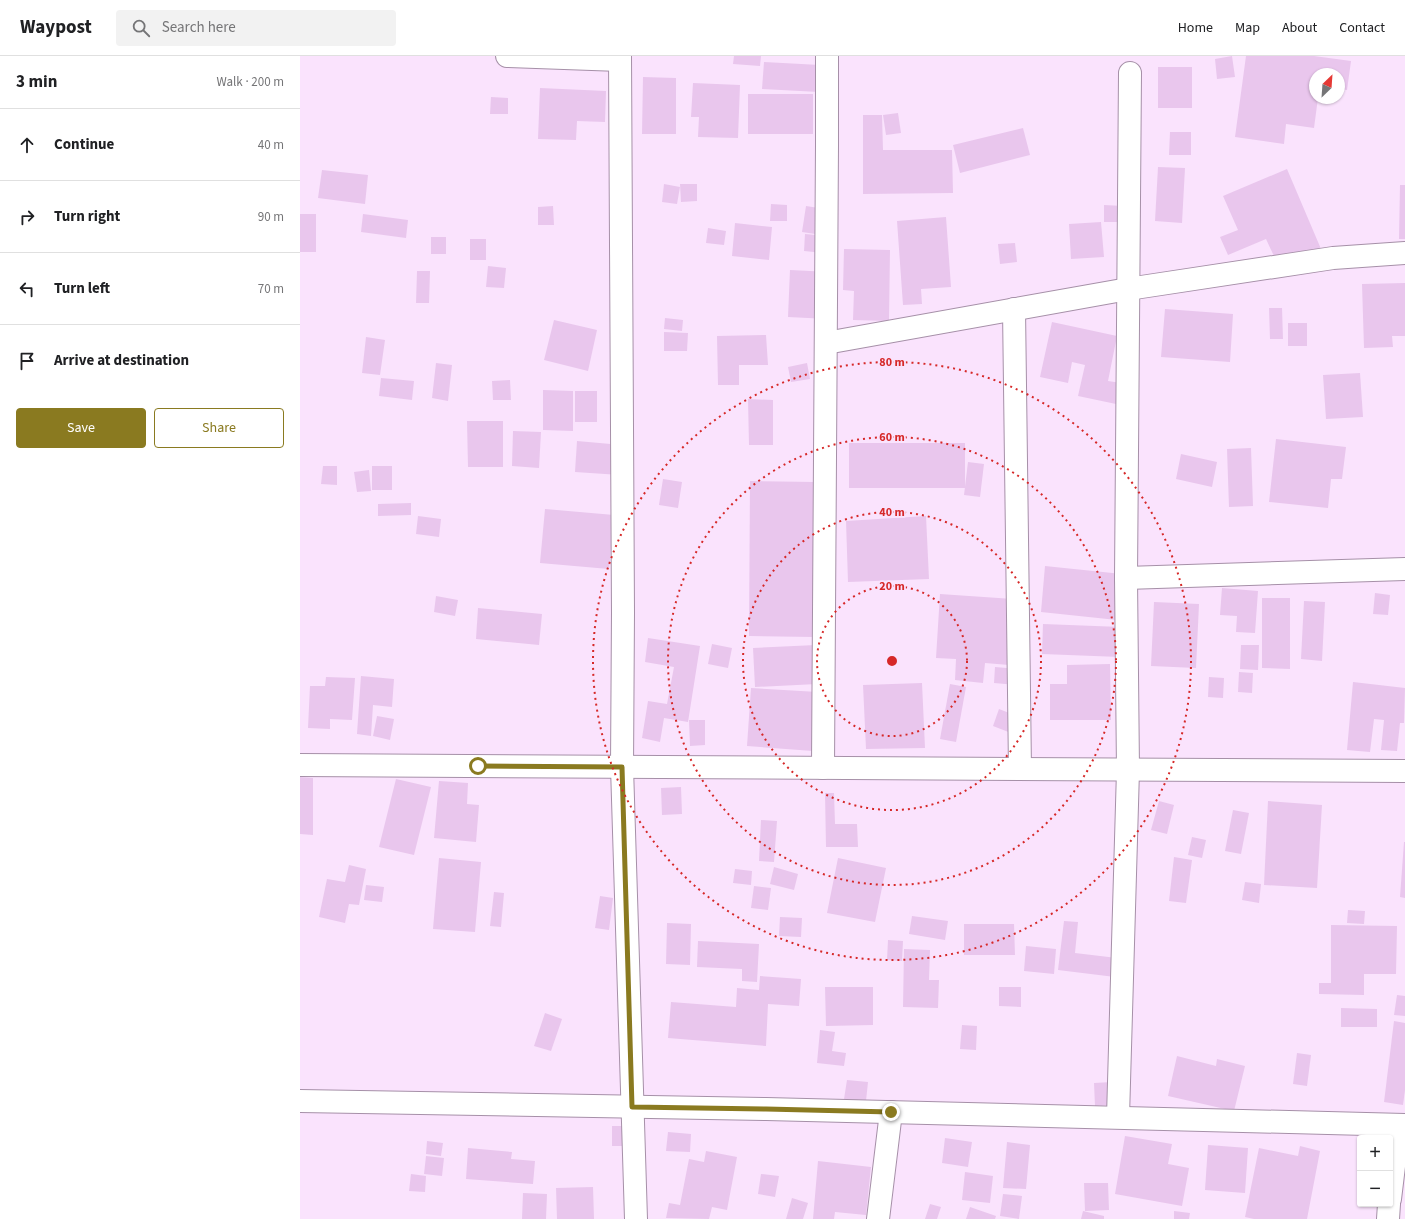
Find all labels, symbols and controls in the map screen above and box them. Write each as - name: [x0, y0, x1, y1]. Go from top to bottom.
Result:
- search box: [116, 10, 396, 46]
- text: Waypost: [20, 14, 92, 41]
- icon: search: [130, 17, 152, 39]
- text: Search here: [162, 17, 236, 38]
- text: Home: [1178, 18, 1213, 38]
- text: Map: [1235, 18, 1260, 38]
- text: About: [1282, 18, 1317, 38]
- text: Contact: [1339, 18, 1385, 38]
- north arrow: [1309, 68, 1345, 104]
- text: 3 min: [16, 70, 57, 94]
- text: Walk · 200 m: [216, 73, 284, 91]
- icon: ahead: [16, 134, 38, 156]
- text: Continue: [54, 134, 114, 155]
- text: 40 m: [258, 136, 284, 154]
- icon: right: [16, 206, 38, 228]
- text: Turn right: [54, 206, 120, 227]
- text: 90 m: [258, 208, 284, 226]
- icon: left: [16, 278, 38, 300]
- text: Turn left: [54, 278, 110, 299]
- text: 70 m: [258, 280, 284, 298]
- icon: arrive: [16, 350, 38, 372]
- text: Arrive at destination: [54, 350, 189, 371]
- text: 80 m: [879, 354, 905, 371]
- button: Save: [16, 408, 146, 448]
- button: Share: [154, 408, 284, 448]
- text: 60 m: [879, 429, 905, 446]
- text: 40 m: [879, 504, 905, 521]
- text: 20 m: [879, 578, 905, 595]
- centre of rings: [885, 654, 899, 668]
- route start: [469, 757, 487, 775]
- route end: [882, 1103, 900, 1121]
- map controls: [1357, 1135, 1393, 1207]
- button: +: [1357, 1135, 1393, 1171]
- button: −: [1357, 1171, 1393, 1207]

